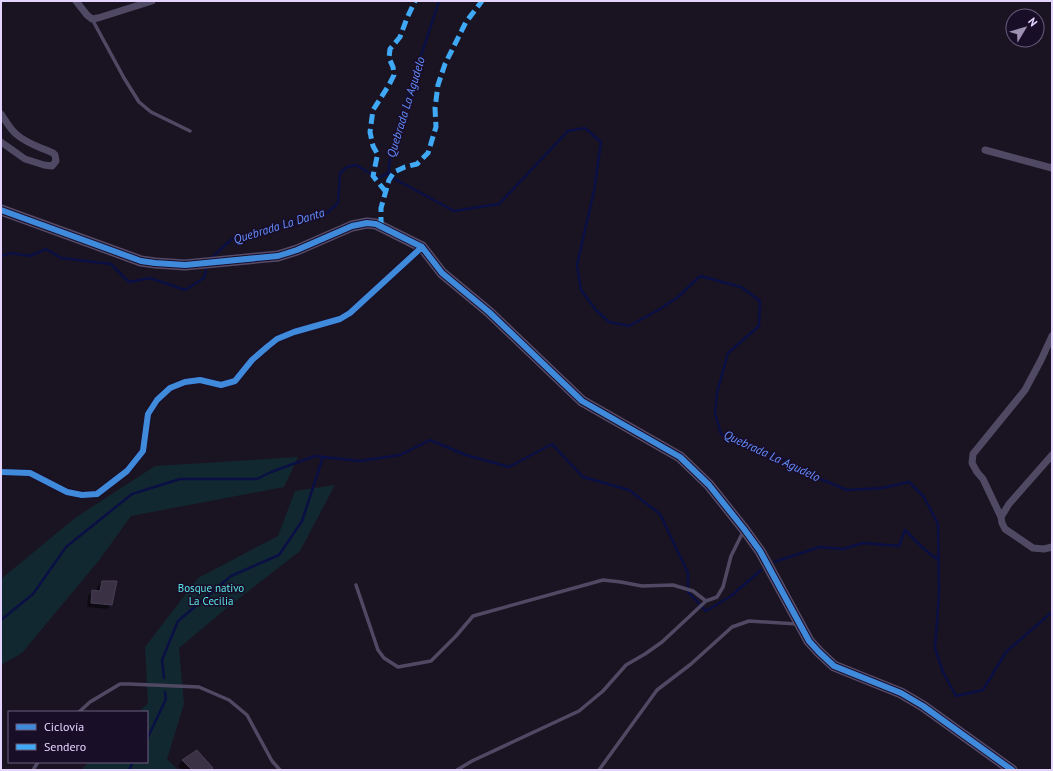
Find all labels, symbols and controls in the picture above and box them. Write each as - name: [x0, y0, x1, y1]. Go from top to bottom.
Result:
- north arrow: [1005, 8, 1045, 48]
- text: N: [1025, 15, 1041, 29]
- water label: Quebrada La Agudelo: [383, 55, 428, 159]
- water label: Quebrada La Danta: [232, 205, 326, 246]
- water label: Quebrada La Agudelo: [722, 427, 823, 484]
- park label: Bosque nativo La Cecilia: [178, 581, 244, 608]
- legend: [8, 711, 148, 763]
- text: Ciclovía: [44, 719, 84, 734]
- text: Sendero: [44, 739, 86, 754]

